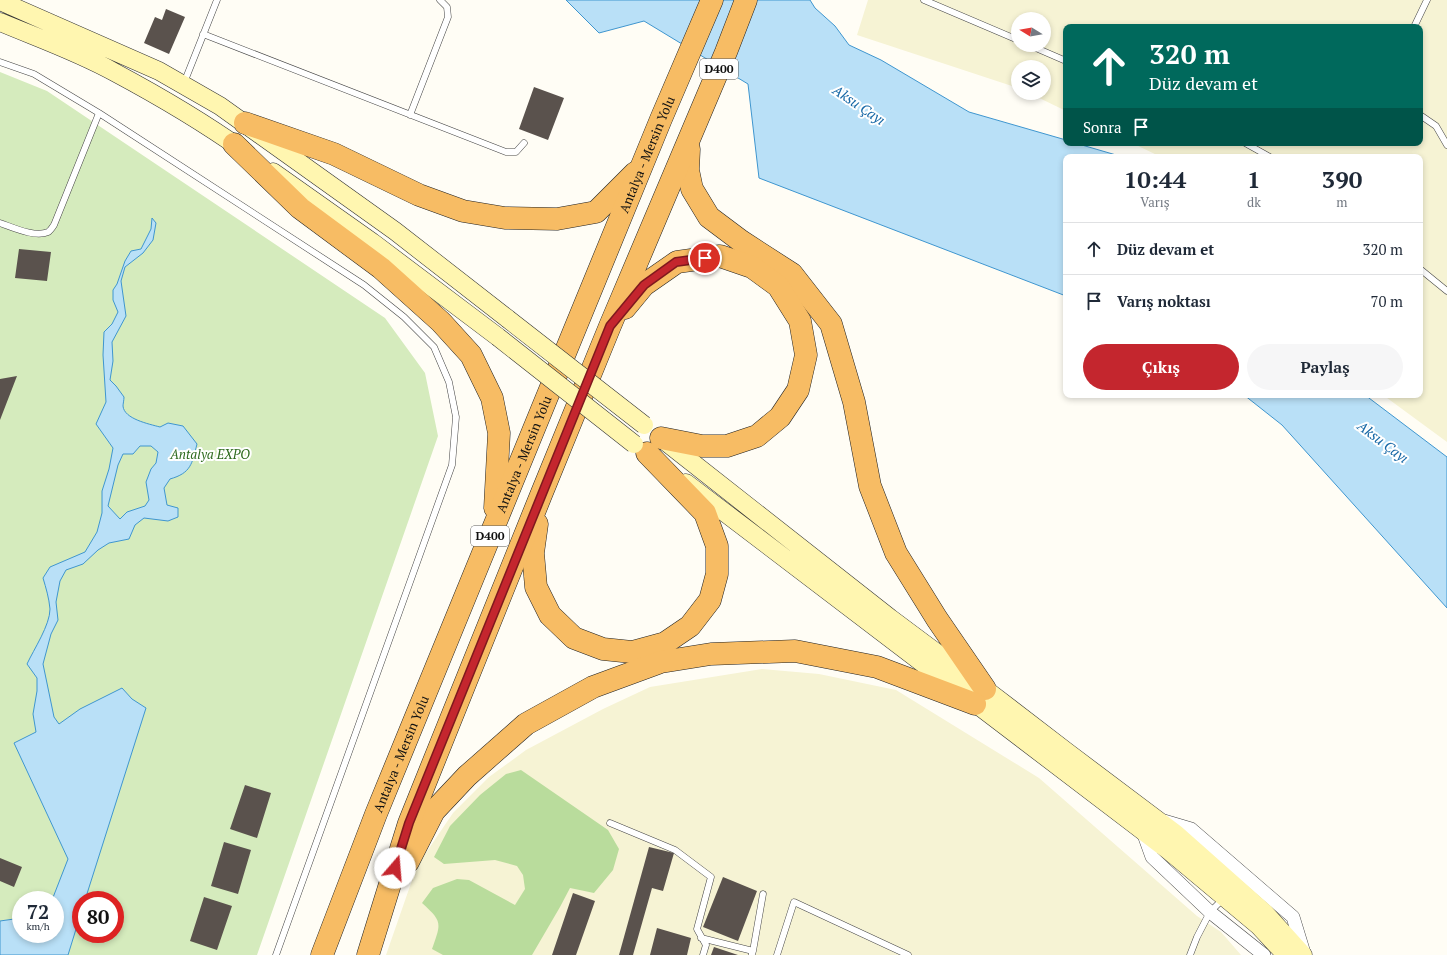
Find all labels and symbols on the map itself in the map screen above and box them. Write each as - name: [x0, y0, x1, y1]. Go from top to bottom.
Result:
- north arrow: [1011, 12, 1051, 52]
- road number: D400: [700, 59, 738, 79]
- water label: Aksu Çayı: [829, 80, 889, 129]
- street label: Antalya - Mersin Yolu: [614, 93, 679, 216]
- pin: [688, 241, 722, 275]
- street label: Antalya - Mersin Yolu: [492, 392, 556, 515]
- water label: Aksu Çayı: [1353, 416, 1413, 467]
- park label: Antalya EXPO: [169, 445, 250, 463]
- road number: D400: [471, 526, 509, 546]
- street label: Antalya - Mersin Yolu: [369, 692, 433, 815]
- position arrow: [374, 847, 416, 889]
- speed limit sign: 80: [72, 891, 124, 943]

